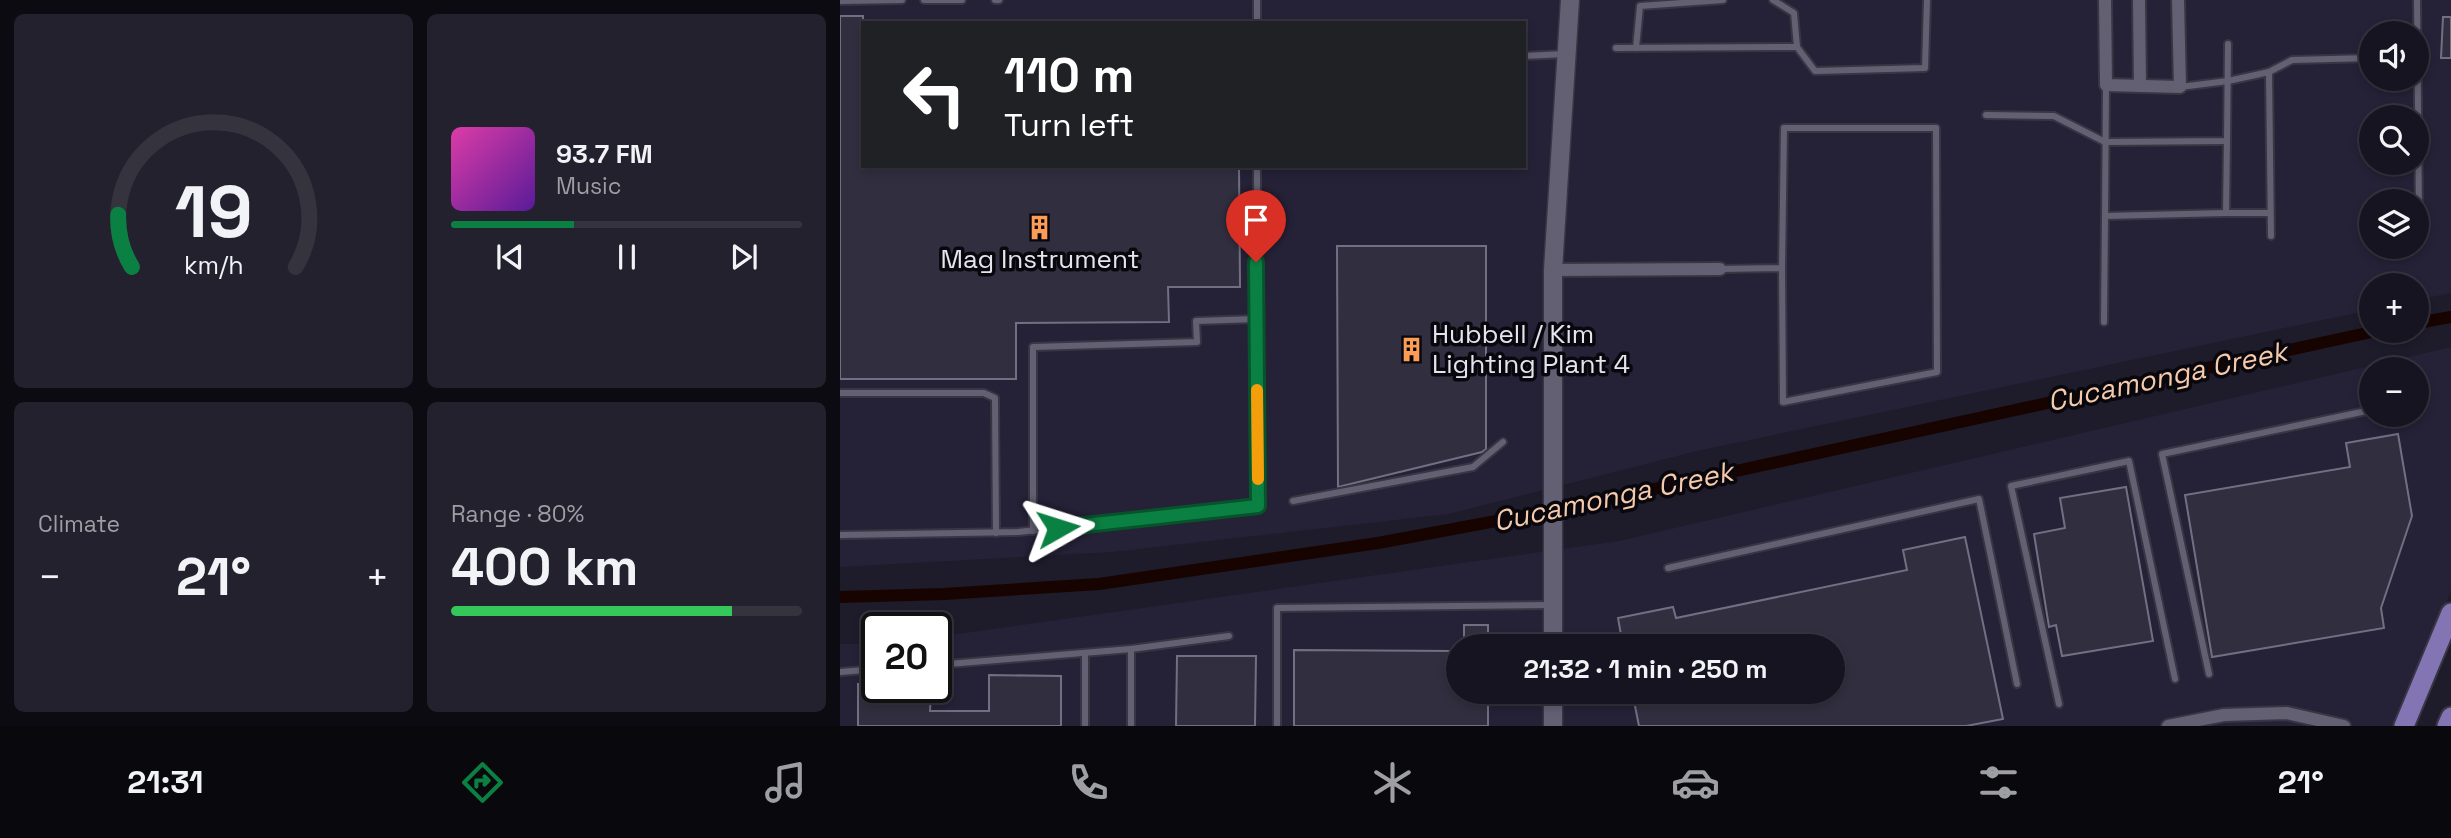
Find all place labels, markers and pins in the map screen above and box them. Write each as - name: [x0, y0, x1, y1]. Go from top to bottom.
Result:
- pin: [1226, 190, 1286, 262]
- building icon: Mag Instrument: [1026, 213, 1054, 241]
- place label: Mag Instrument: [940, 242, 1140, 276]
- place label: Hubbell / Kim Lighting Plant 4: [1432, 317, 1630, 381]
- building icon: Hubbell / Kim Lighting Plant 4: [1398, 335, 1426, 363]

